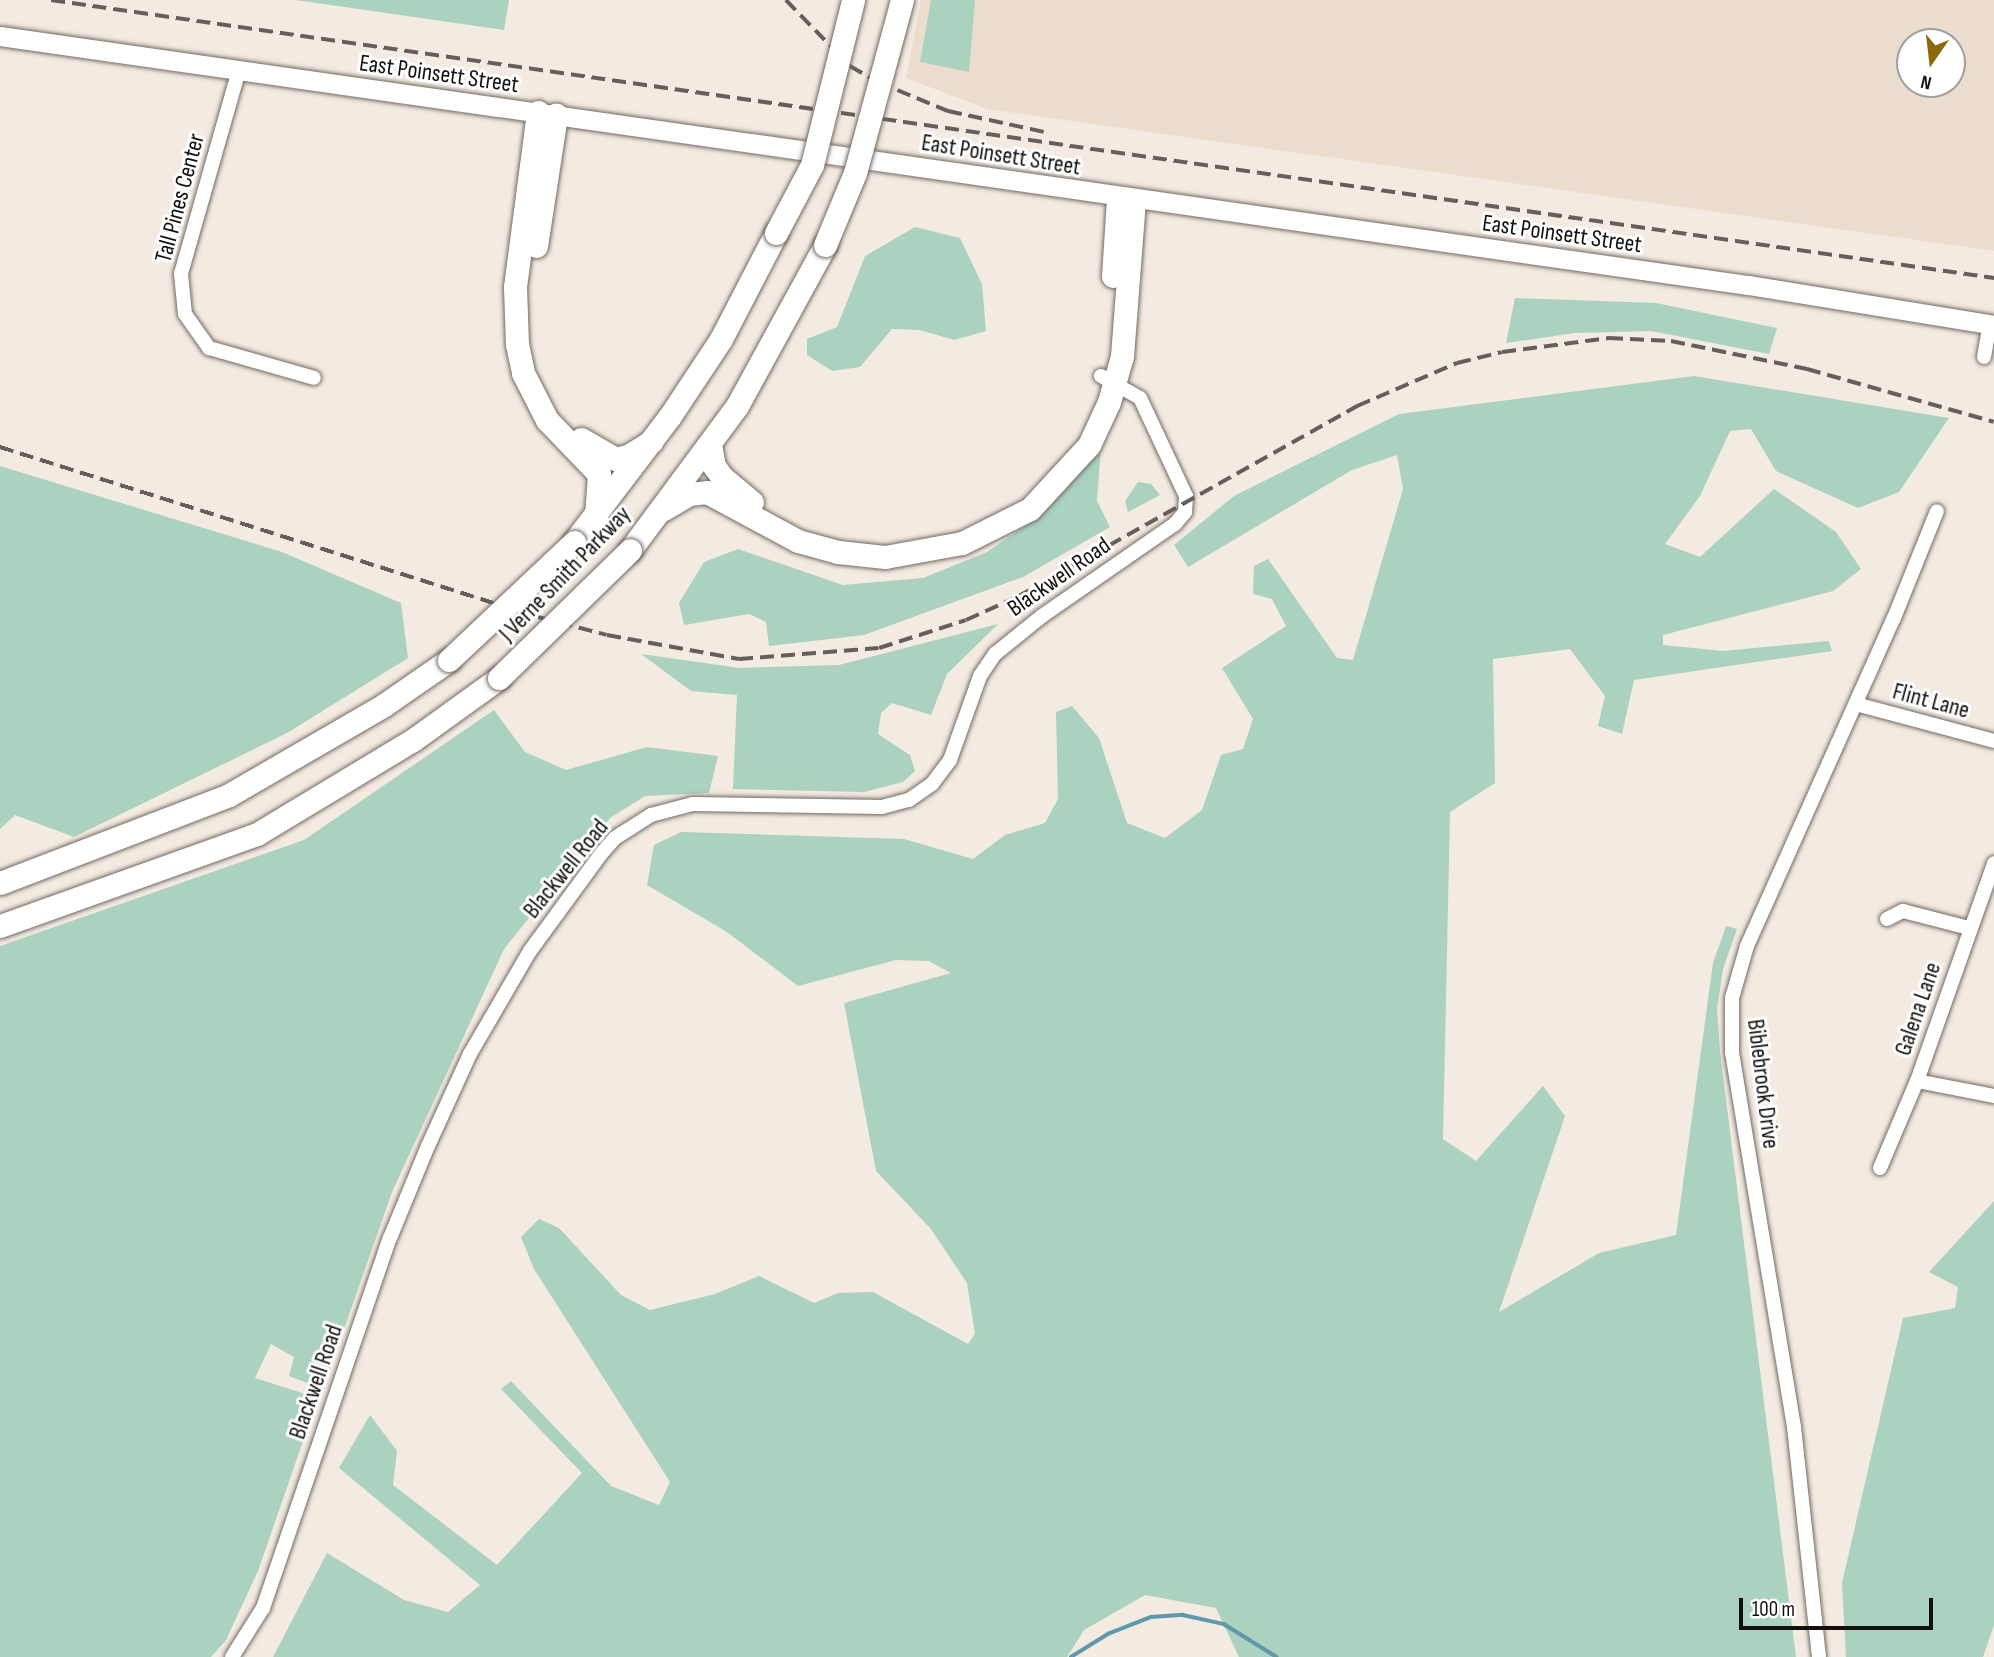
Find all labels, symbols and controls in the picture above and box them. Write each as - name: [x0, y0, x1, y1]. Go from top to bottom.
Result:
- north arrow: [1896, 28, 1966, 98]
- street label: East Poinsett Street: [357, 49, 521, 99]
- text: N: [1919, 70, 1934, 94]
- street label: East Poinsett Street: [919, 128, 1083, 182]
- street label: Tall Pines Center: [149, 130, 211, 266]
- street label: East Poinsett Street: [1480, 209, 1644, 259]
- street label: J Verne Smith Parkway: [493, 500, 637, 648]
- street label: Blackwell Road: [1002, 531, 1116, 623]
- street label: Flint Lane: [1890, 677, 1972, 725]
- street label: Blackwell Road: [517, 814, 615, 924]
- street label: Galena Lane: [1889, 959, 1947, 1059]
- street label: Biblebrook Drive: [1741, 1017, 1785, 1151]
- street label: Blackwell Road: [283, 1321, 349, 1443]
- scale bar: [1742, 1584, 1936, 1628]
- text: 100 m: [1752, 1597, 1795, 1622]

